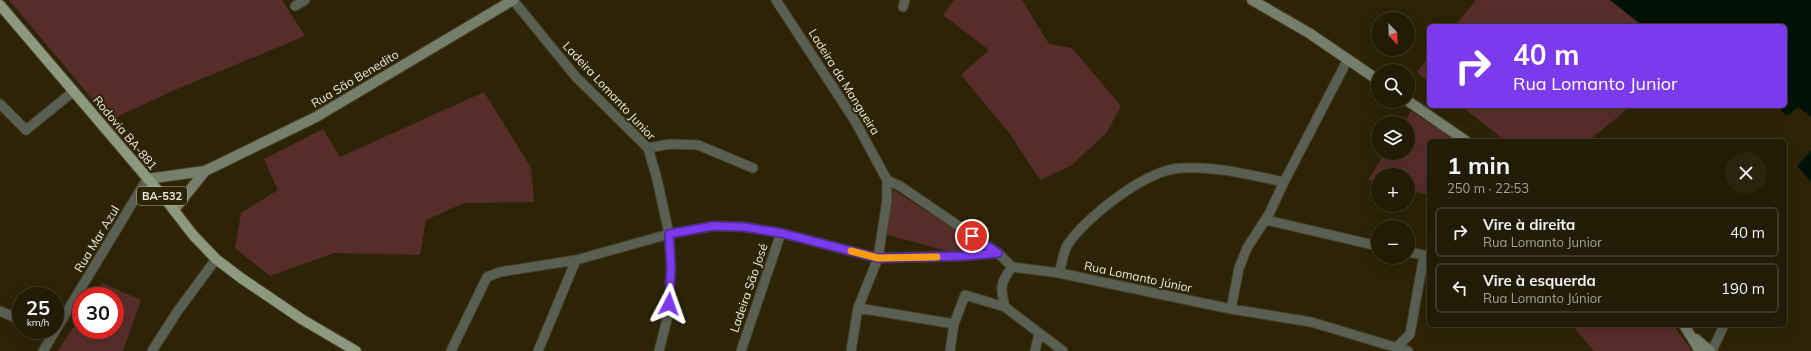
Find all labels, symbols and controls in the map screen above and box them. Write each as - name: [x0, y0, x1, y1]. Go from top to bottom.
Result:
- north arrow: [1371, 12, 1415, 56]
- map controls: [1371, 12, 1415, 264]
- street label: Ladeira da Mangueira: [806, 26, 883, 137]
- text: 40 m: [1513, 37, 1579, 72]
- street label: Ladeira Lomanto Junior: [560, 38, 659, 143]
- icon: right: [1447, 40, 1499, 92]
- street label: Rua São Benedito: [308, 46, 401, 111]
- button: search: [1371, 64, 1415, 108]
- text: Rua Lomanto Junior: [1513, 72, 1678, 95]
- street label: Rodovia BA-881: [90, 93, 161, 173]
- button: layers: [1371, 116, 1415, 160]
- text: 1 min: [1447, 150, 1510, 180]
- button: close: [1725, 152, 1767, 194]
- button: +: [1371, 168, 1415, 212]
- text: 250 m · 22:53: [1447, 180, 1529, 196]
- road number: BA-532: [137, 187, 187, 205]
- street label: Rua Mar Azul: [71, 203, 122, 275]
- text: Vire à direita: [1483, 215, 1575, 234]
- pin: [955, 219, 989, 253]
- button: −: [1371, 220, 1415, 264]
- icon: right: [1449, 221, 1471, 243]
- text: 40 m: [1730, 223, 1765, 242]
- icon: arrive: [961, 225, 983, 247]
- text: Rua Lomanto Junior: [1483, 234, 1602, 250]
- street label: Ladeira São José: [726, 241, 771, 334]
- street label: Rua Lomanto Júnior: [1083, 258, 1194, 295]
- text: Vire à esquerda: [1483, 271, 1596, 290]
- icon: left: [1449, 277, 1471, 299]
- text: 190 m: [1721, 279, 1765, 298]
- position arrow: [648, 283, 690, 325]
- speed limit sign: 30: [72, 287, 124, 339]
- text: Rua Lomanto Júnior: [1483, 290, 1602, 306]
- text: 25: [26, 295, 50, 320]
- text: km/h: [27, 316, 49, 329]

